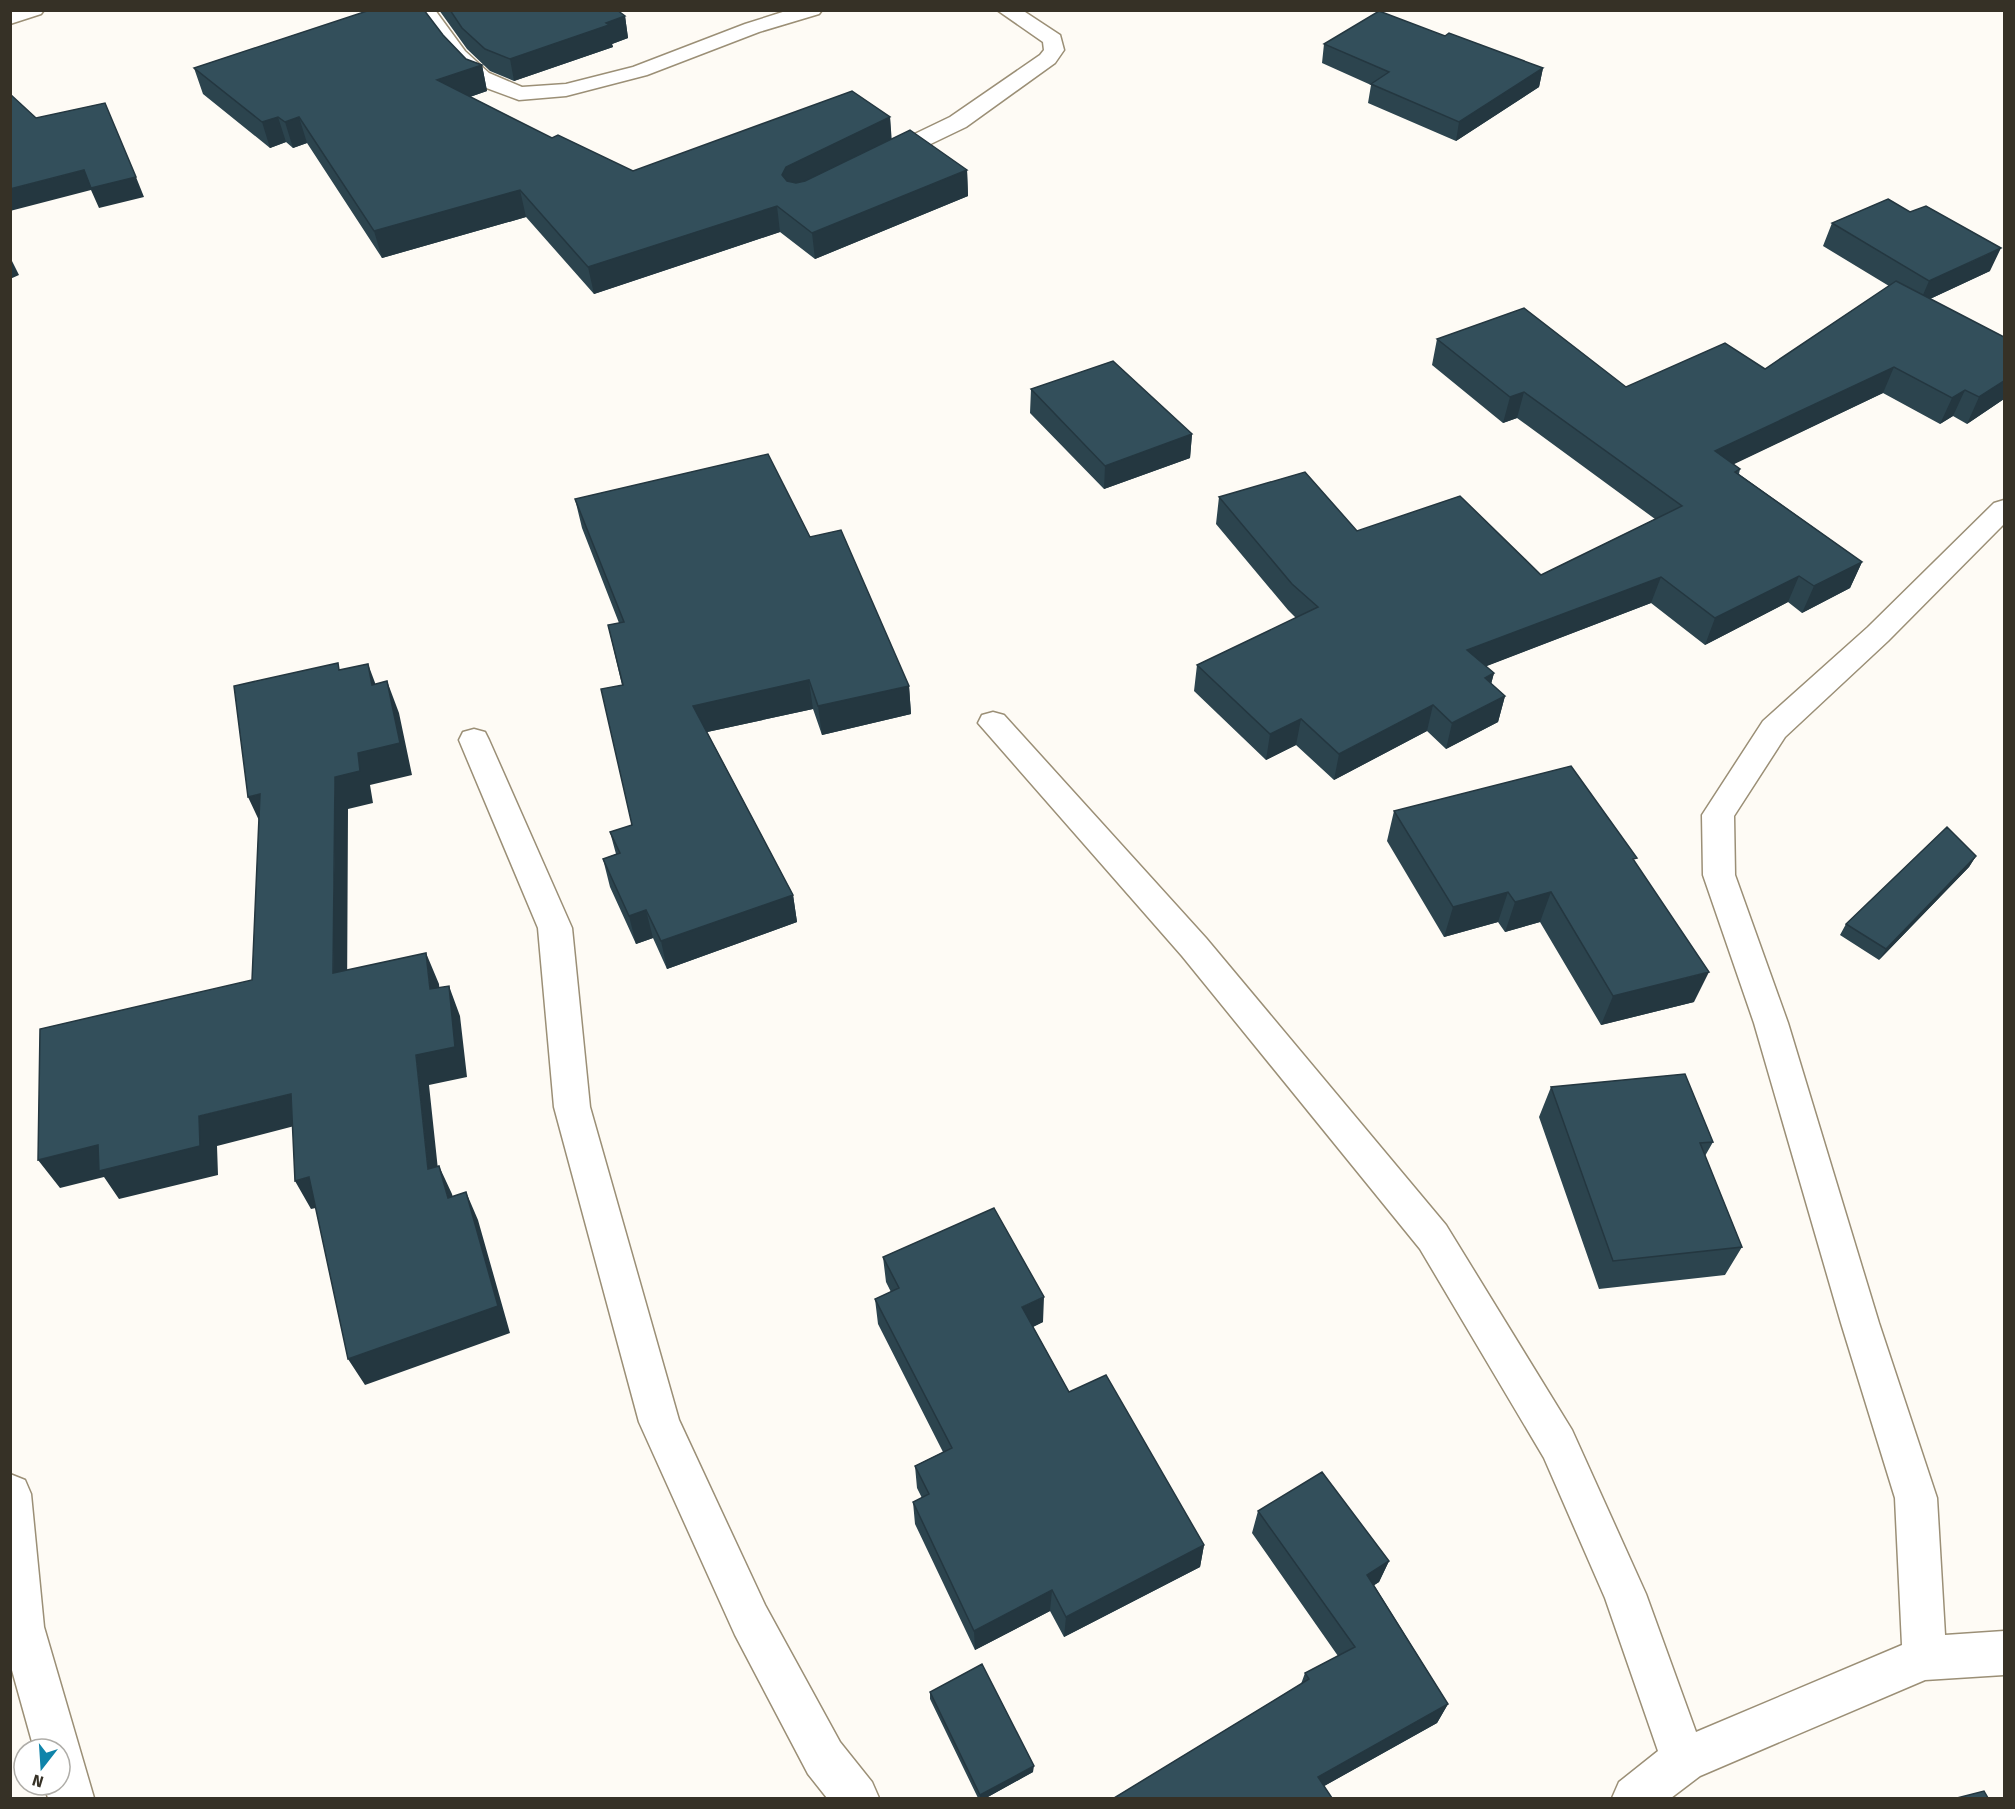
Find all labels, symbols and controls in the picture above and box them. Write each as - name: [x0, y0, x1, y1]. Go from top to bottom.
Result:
- north arrow: [12, 1737, 72, 1797]
- text: N: [30, 1770, 46, 1792]

